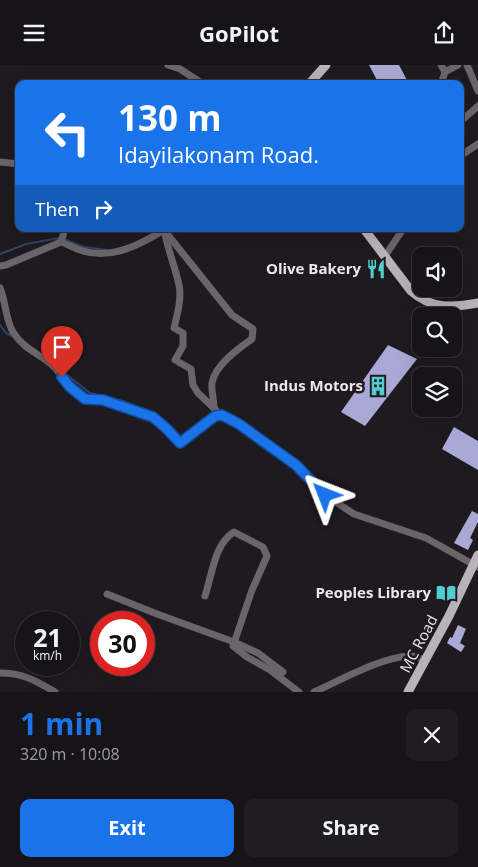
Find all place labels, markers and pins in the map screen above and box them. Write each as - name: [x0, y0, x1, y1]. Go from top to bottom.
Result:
- place label: Olive Bakery: [266, 258, 361, 278]
- restaurant icon: Olive Bakery: [365, 258, 387, 280]
- pin: [41, 326, 83, 377]
- place label: Indus Motors: [264, 375, 363, 395]
- building icon: Indus Motors: [367, 375, 389, 397]
- place label: Peoples Library: [315, 582, 431, 602]
- library icon: Peoples Library: [435, 582, 457, 604]

